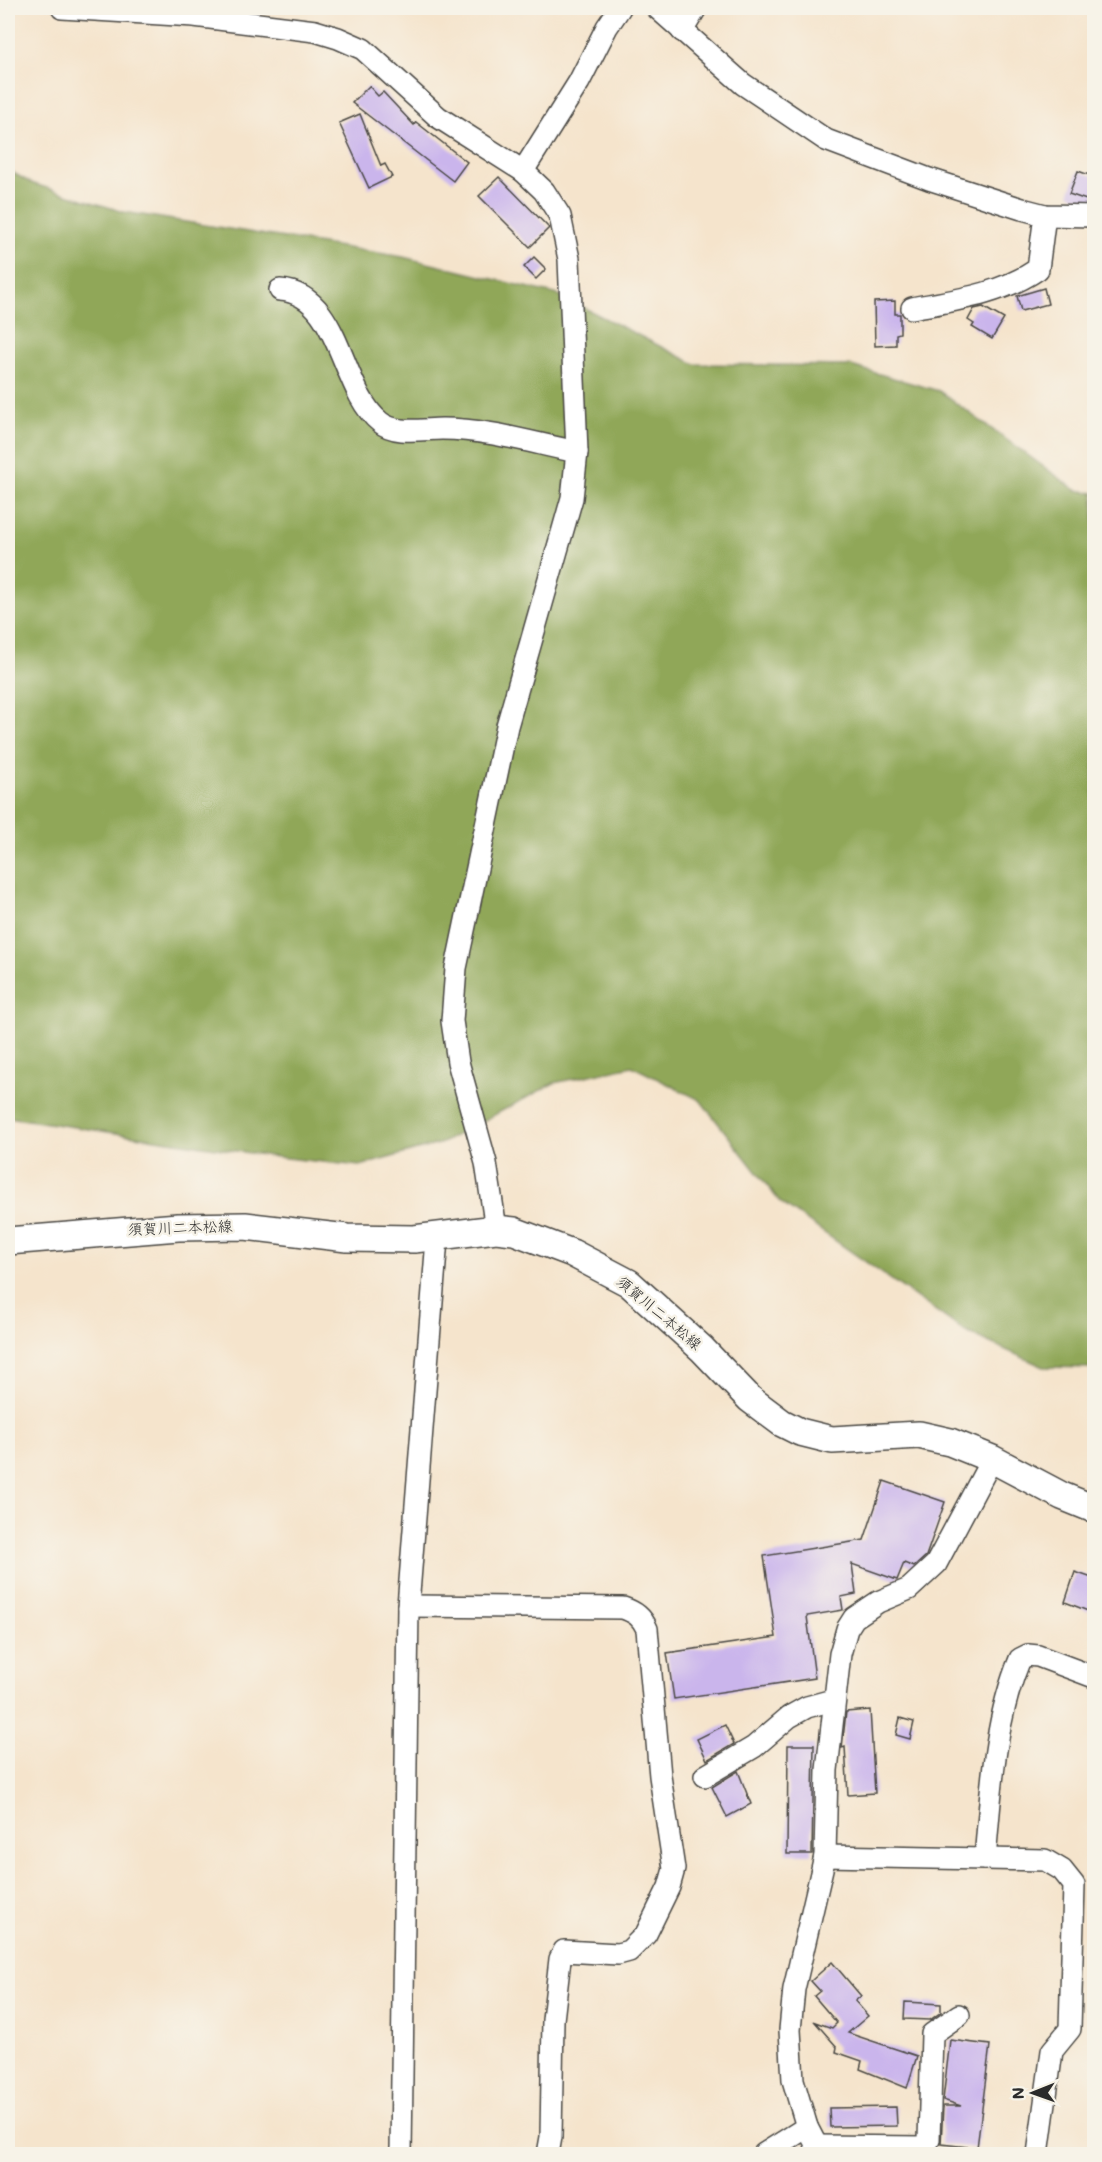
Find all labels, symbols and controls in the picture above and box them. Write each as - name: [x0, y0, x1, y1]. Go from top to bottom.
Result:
- street label: 須賀川二本松線: [127, 1215, 233, 1239]
- street label: 須賀川二本松線: [613, 1271, 706, 1354]
- north arrow: [1003, 2063, 1063, 2123]
- text: N: [1007, 2087, 1028, 2100]

